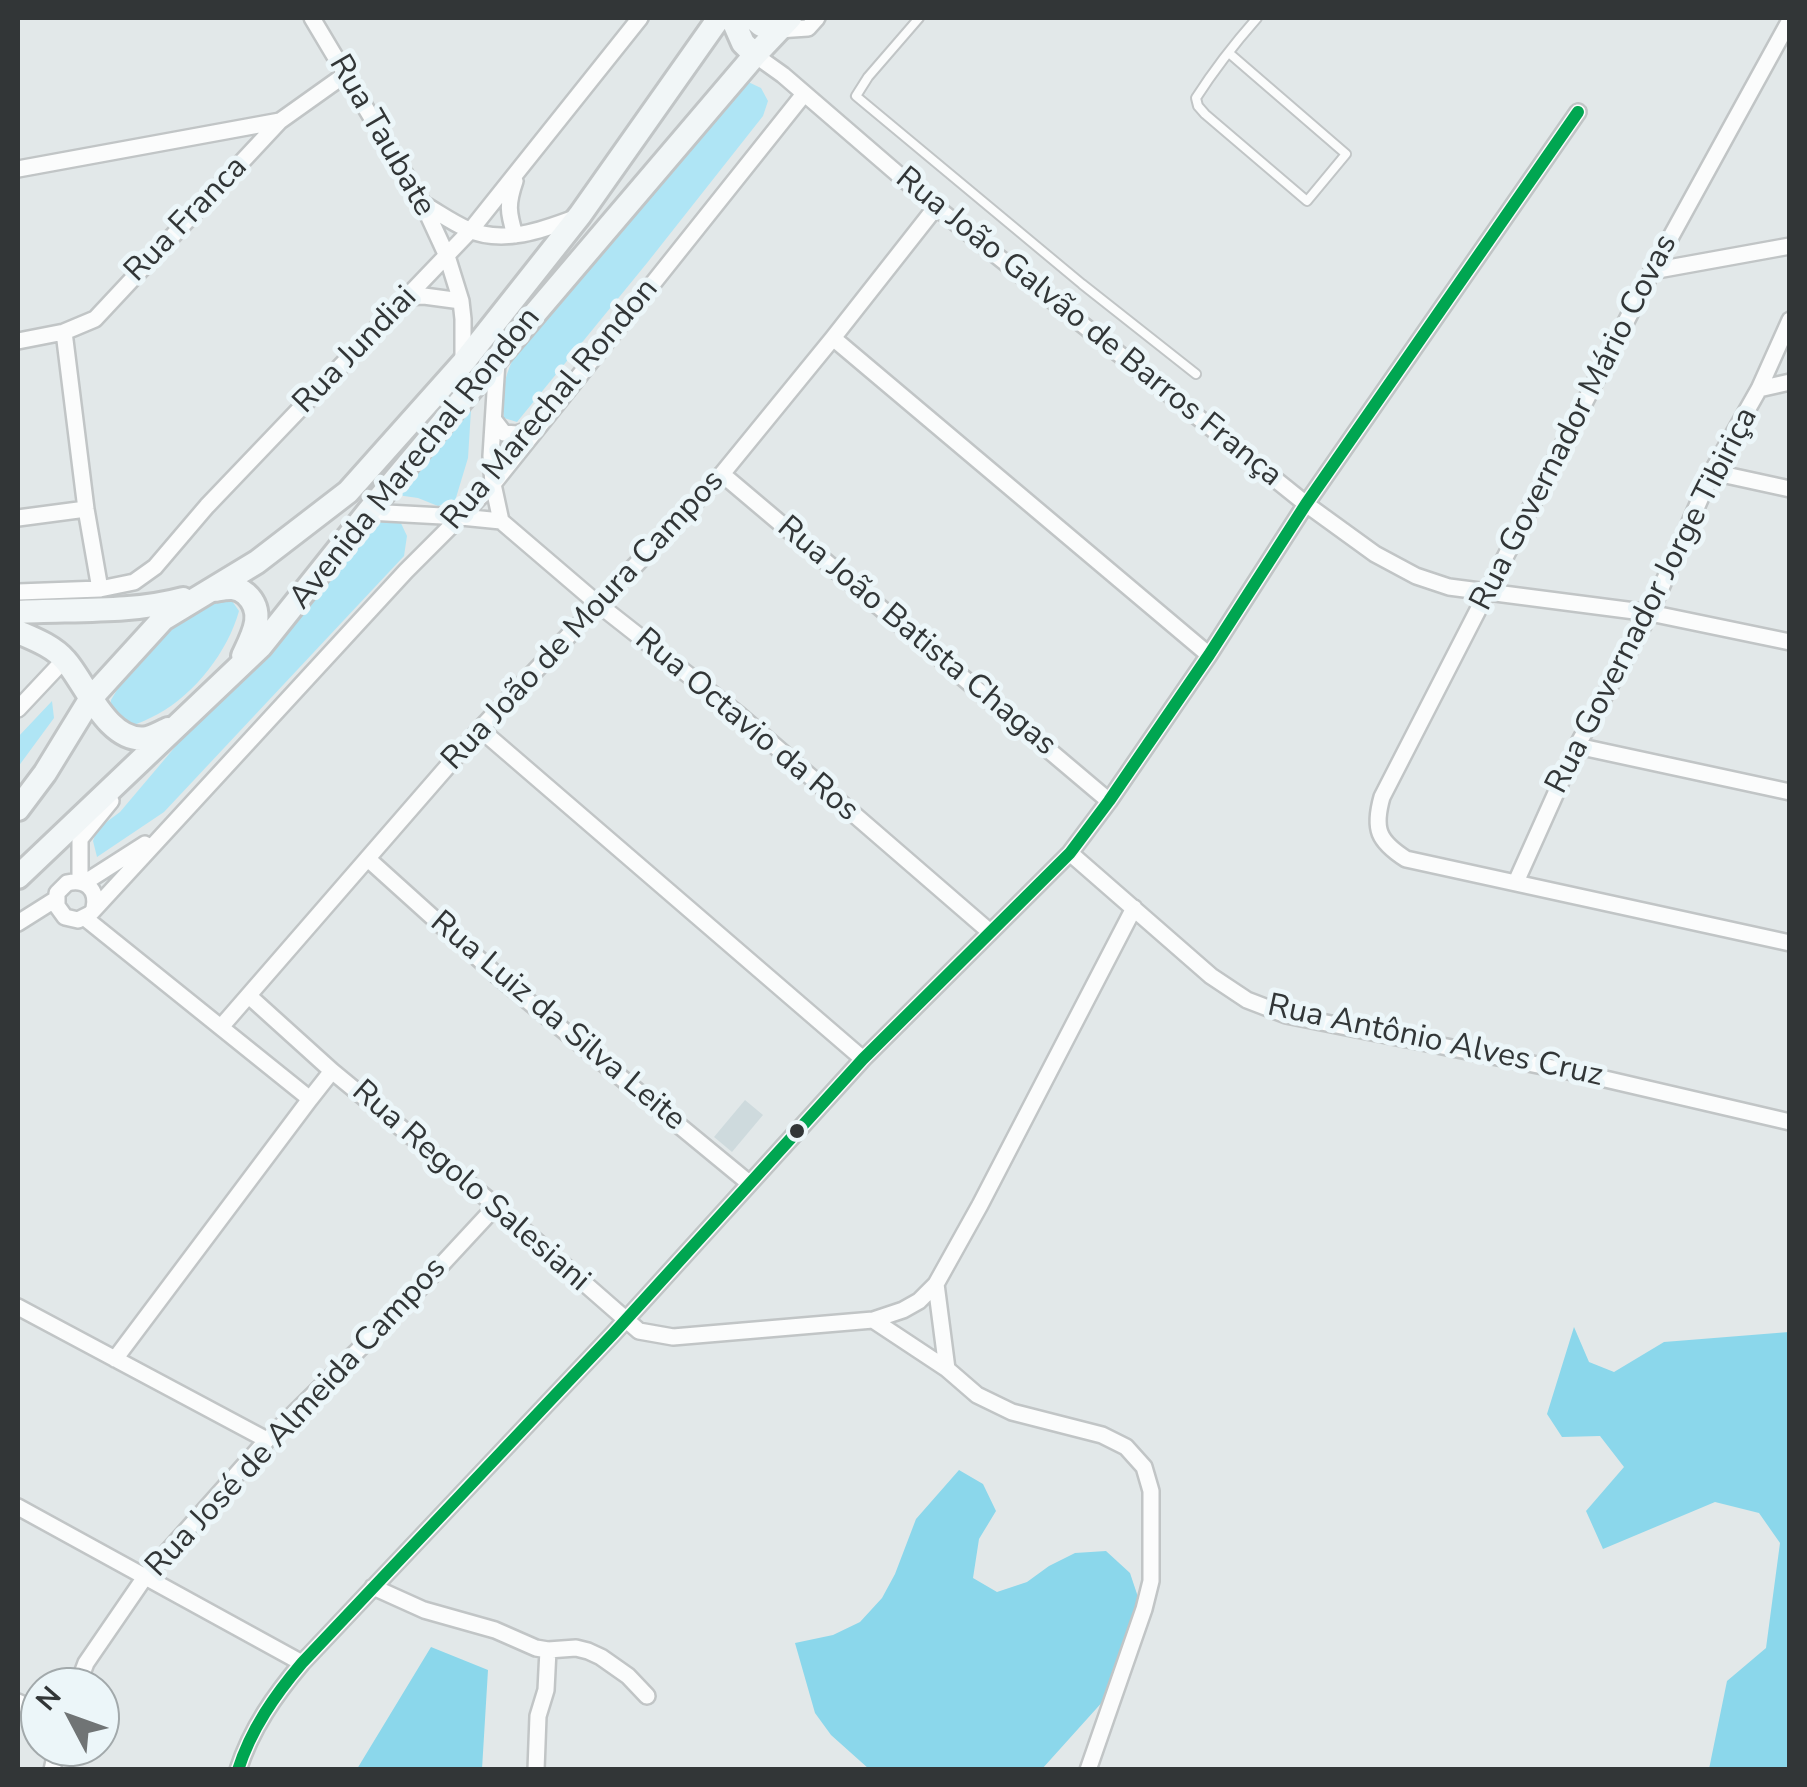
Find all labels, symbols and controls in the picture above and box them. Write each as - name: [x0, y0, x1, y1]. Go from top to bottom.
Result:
- street label: Rua Taubate: [319, 48, 443, 224]
- street label: Rua Franca: [118, 149, 256, 291]
- street label: Rua João Galvão de Barros França: [887, 160, 1289, 496]
- street label: Rua Governador Mário Covas: [1463, 228, 1687, 618]
- street label: Rua Marechal Rondon: [435, 271, 667, 539]
- street label: Rua Jundiai: [286, 280, 426, 422]
- street label: Avenida Marechal Rondon: [282, 300, 550, 618]
- street label: Rua Governador Jorge Tibiriça: [1539, 402, 1767, 800]
- street label: Rua João de Moura Campos: [435, 463, 733, 779]
- street label: Rua João Batista Chagas: [769, 509, 1063, 765]
- street label: Rua Octavio da Ros: [626, 621, 866, 831]
- street label: Rua Luiz da Silva Leite: [422, 904, 692, 1140]
- street label: Rua Antônio Alves Cruz: [1264, 988, 1606, 1096]
- street label: Rua Regolo Salesiani: [343, 1073, 597, 1301]
- unlabelled marker: [787, 1121, 807, 1141]
- street label: Rua José de Almeida Campos: [139, 1250, 455, 1586]
- north arrow: [20, 1667, 120, 1767]
- text: N: [28, 1678, 70, 1719]

